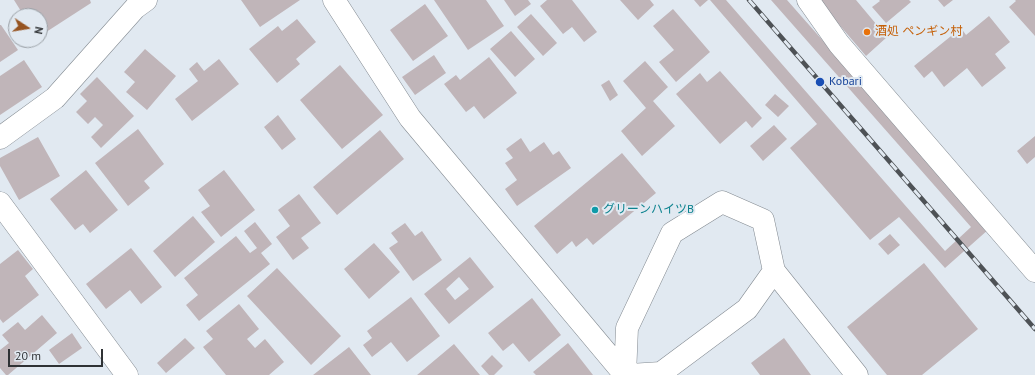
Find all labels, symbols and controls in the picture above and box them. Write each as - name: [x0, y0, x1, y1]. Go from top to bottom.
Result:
- north arrow: [8, 8, 48, 48]
- text: N: [31, 25, 46, 35]
- place label: 酒処 ペンギン村: [875, 25, 962, 39]
- marker: 酒処 ペンギン村: [862, 27, 872, 37]
- place label: Kobari: [829, 75, 862, 89]
- marker: Kobari: [814, 76, 826, 88]
- place label: グリーンハイツB: [603, 203, 694, 217]
- marker: グリーンハイツB: [590, 205, 600, 215]
- scale bar: [10, 341, 105, 367]
- text: 20 m: [15, 348, 41, 363]

